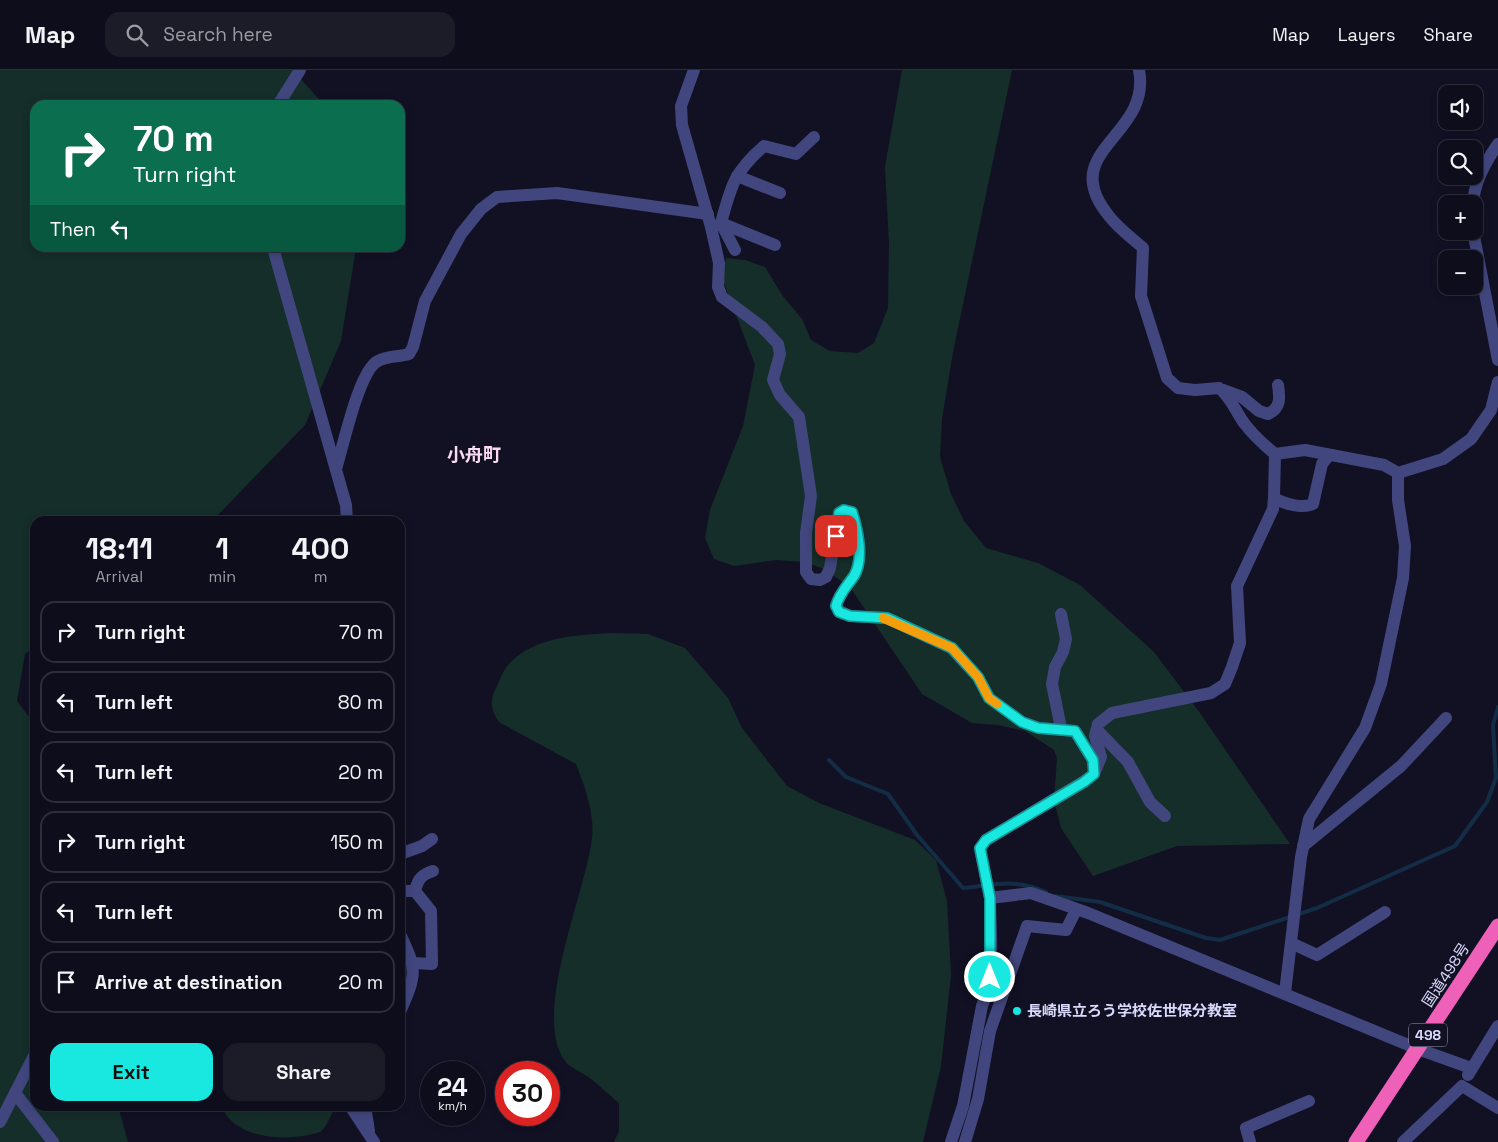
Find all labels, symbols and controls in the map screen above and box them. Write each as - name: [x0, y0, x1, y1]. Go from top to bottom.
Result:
- search box: [105, 12, 455, 57]
- text: Map: [25, 19, 75, 50]
- icon: search: [123, 21, 151, 49]
- text: Search here: [163, 22, 273, 47]
- text: Map: [1272, 23, 1310, 46]
- text: Layers: [1338, 23, 1395, 46]
- text: Share: [1423, 23, 1473, 46]
- map controls: [1438, 85, 1483, 295]
- button: sound: [1438, 85, 1483, 130]
- text: 70 m: [133, 117, 214, 161]
- icon: right: [50, 120, 115, 185]
- button: search: [1438, 140, 1483, 185]
- text: Turn right: [133, 160, 236, 188]
- button: +: [1438, 195, 1483, 240]
- icon: left: [106, 215, 134, 243]
- text: Then: [50, 217, 96, 242]
- button: −: [1438, 250, 1483, 295]
- district label: 小舟町: [447, 443, 501, 466]
- pin: [815, 515, 857, 557]
- icon: arrive: [822, 522, 850, 550]
- text: 18:11: [85, 529, 153, 568]
- text: 1: [216, 529, 229, 568]
- text: 400: [292, 529, 350, 568]
- text: Arrival: [96, 566, 143, 587]
- text: min: [209, 566, 236, 587]
- text: m: [314, 566, 327, 587]
- icon: right: [52, 618, 80, 646]
- text: Turn right: [95, 620, 185, 645]
- text: 70 m: [339, 620, 383, 645]
- icon: left: [52, 688, 80, 716]
- text: Turn left: [95, 690, 173, 715]
- text: 80 m: [338, 690, 383, 715]
- icon: left: [52, 758, 80, 786]
- text: Turn left: [95, 760, 173, 785]
- text: 20 m: [338, 760, 383, 785]
- icon: right: [52, 828, 80, 856]
- text: Turn right: [95, 830, 185, 855]
- text: 150 m: [330, 830, 383, 855]
- icon: left: [52, 898, 80, 926]
- text: Turn left: [95, 900, 173, 925]
- text: 60 m: [338, 900, 383, 925]
- street label: 国道498号: [1418, 939, 1473, 1010]
- position arrow: [963, 950, 1015, 1002]
- icon: arrive: [52, 968, 80, 996]
- text: Arrive at destination: [95, 970, 283, 995]
- text: 20 m: [338, 970, 383, 995]
- place label: 長崎県立ろう学校佐世保分教室: [1027, 1001, 1237, 1020]
- marker: 長崎県立ろう学校佐世保分教室: [1011, 1005, 1023, 1017]
- road number: 498: [1409, 1024, 1447, 1046]
- button: Exit: [50, 1043, 213, 1101]
- button: Share: [223, 1043, 385, 1101]
- speed limit sign: 30: [495, 1061, 560, 1126]
- text: 24: [437, 1071, 468, 1103]
- text: km/h: [438, 1098, 467, 1114]

